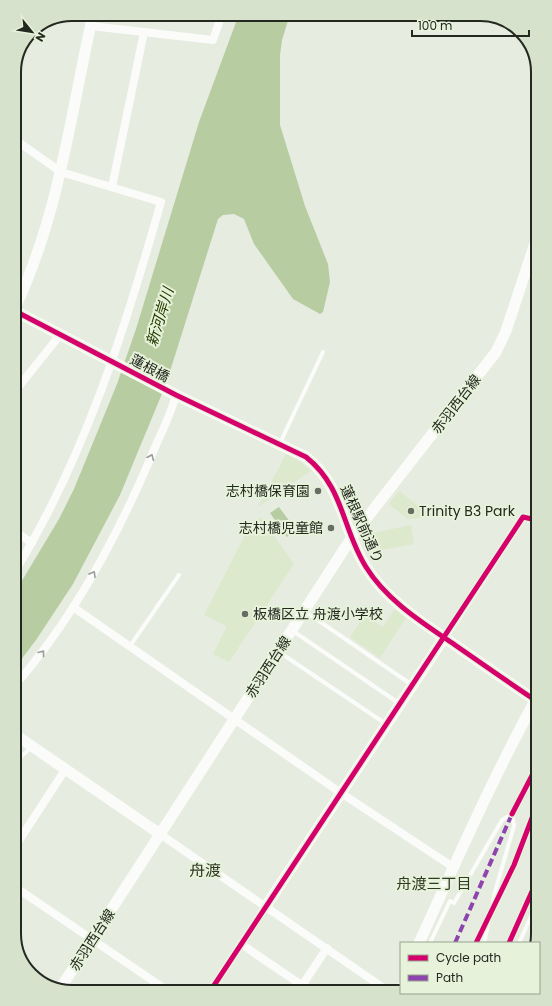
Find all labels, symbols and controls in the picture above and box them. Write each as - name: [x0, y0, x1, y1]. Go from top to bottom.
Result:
- north arrow: [12, 12, 52, 52]
- scale bar: [412, 12, 529, 38]
- text: 100 m: [418, 17, 452, 34]
- text: N: [32, 29, 50, 45]
- water label: 新河岸川: [141, 283, 179, 349]
- street label: 蓮根橋: [127, 349, 173, 387]
- street label: 赤羽西台線: [427, 370, 485, 438]
- one-way arrow: [146, 454, 154, 461]
- place label: 志村橋保育園: [226, 481, 310, 501]
- street label: 蓮根駅前通り: [336, 482, 388, 566]
- marker: 志村橋保育園: [313, 486, 323, 496]
- place label: Trinity B3 Park: [419, 501, 516, 521]
- marker: Trinity B3 Park: [406, 506, 416, 516]
- place label: 志村橋児童館: [239, 518, 323, 538]
- marker: 志村橋児童館: [326, 523, 336, 533]
- one-way arrow: [88, 571, 95, 578]
- place label: 板橋区立 舟渡小学校: [253, 604, 383, 624]
- marker: 板橋区立 舟渡小学校: [240, 609, 250, 619]
- street label: 赤羽西台線: [241, 632, 295, 702]
- one-way arrow: [37, 651, 44, 658]
- district label: 舟渡: [189, 859, 221, 882]
- district label: 舟渡三丁目: [396, 873, 472, 894]
- street label: 赤羽西台線: [65, 905, 119, 975]
- legend: [400, 942, 540, 994]
- text: Cycle path: [436, 949, 501, 966]
- text: Path: [436, 969, 463, 986]

